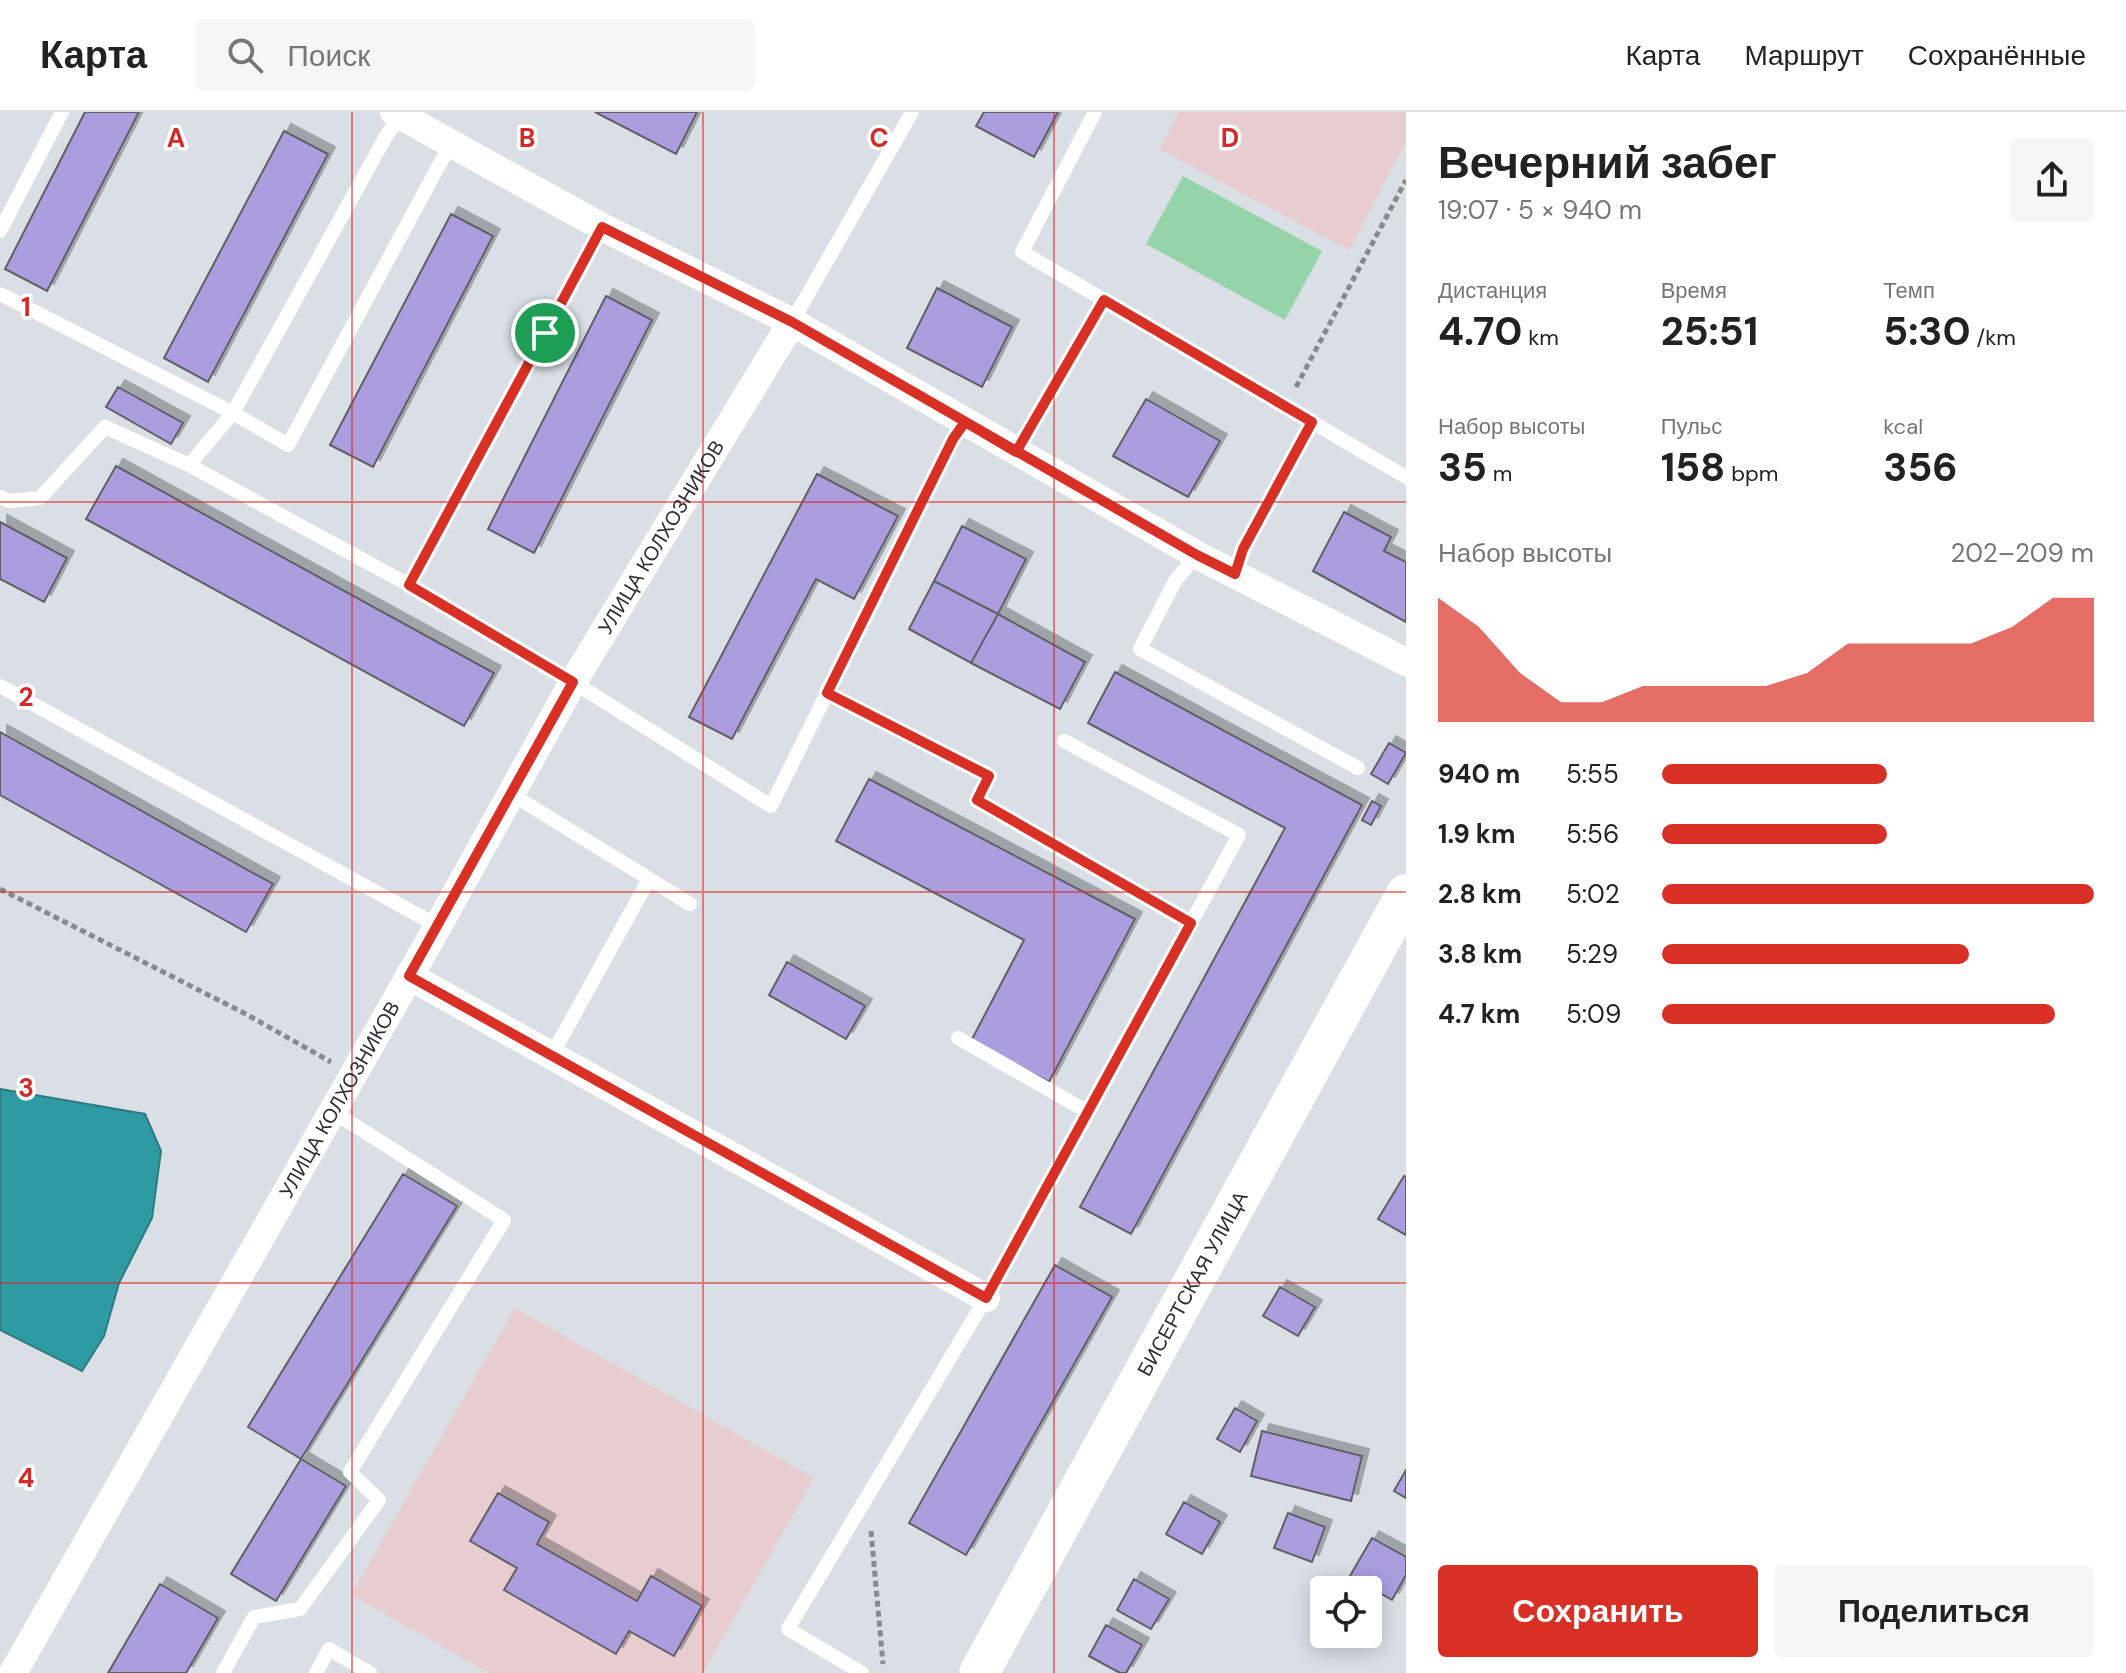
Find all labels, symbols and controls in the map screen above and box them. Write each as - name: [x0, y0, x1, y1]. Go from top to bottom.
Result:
- search box: [195, 19, 755, 91]
- text: Карта: [40, 30, 147, 80]
- icon: search: [223, 33, 267, 77]
- text: Поиск: [287, 36, 370, 75]
- text: Карта: [1625, 37, 1700, 74]
- text: Маршрут: [1744, 37, 1864, 74]
- text: Сохранённые: [1908, 37, 2086, 74]
- text: A: [167, 121, 185, 155]
- text: B: [519, 121, 535, 155]
- text: C: [869, 121, 889, 155]
- text: D: [1221, 121, 1239, 155]
- text: Вечерний забег: [1438, 134, 1777, 192]
- button: share: [2010, 138, 2094, 222]
- text: 19:07 · 5 × 940 m: [1438, 193, 1642, 227]
- text: Дистанция: [1438, 276, 1547, 305]
- text: Время: [1661, 276, 1727, 305]
- text: Темп: [1883, 276, 1935, 305]
- text: 1: [21, 290, 31, 324]
- pin: [511, 299, 579, 367]
- text: 4.70: [1438, 305, 1522, 357]
- text: 25:51: [1661, 305, 1758, 357]
- text: 5:30: [1883, 305, 1971, 357]
- icon: arrive: [523, 311, 567, 355]
- text: km: [1522, 323, 1559, 352]
- text: /km: [1971, 323, 2016, 352]
- text: Набор высоты: [1438, 412, 1585, 441]
- text: Пульс: [1661, 412, 1722, 441]
- text: kcal: [1883, 412, 1923, 441]
- street label: УЛИЦА КОЛХОЗНИКОВ: [592, 435, 730, 639]
- text: 35: [1438, 441, 1487, 493]
- text: 158: [1661, 441, 1725, 493]
- text: 356: [1883, 441, 1958, 493]
- text: m: [1487, 459, 1512, 488]
- text: bpm: [1725, 459, 1778, 488]
- text: Набор высоты: [1438, 536, 1612, 570]
- text: 202–209 m: [1950, 536, 2094, 570]
- text: 2: [18, 680, 34, 714]
- text: 940 m: [1438, 757, 1520, 791]
- text: 5:55: [1566, 757, 1619, 791]
- text: 1.9 km: [1438, 817, 1515, 851]
- text: 5:56: [1566, 817, 1619, 851]
- text: 2.8 km: [1438, 877, 1522, 911]
- text: 5:02: [1566, 877, 1620, 911]
- text: 3.8 km: [1438, 937, 1522, 971]
- text: 5:29: [1566, 937, 1618, 971]
- street label: УЛИЦА КОЛХОЗНИКОВ: [273, 996, 406, 1202]
- text: 4.7 km: [1438, 997, 1520, 1031]
- text: 5:09: [1566, 997, 1621, 1031]
- text: 3: [18, 1071, 34, 1105]
- street label: БИСЕРТСКАЯ УЛИЦА: [1131, 1186, 1254, 1381]
- text: 4: [18, 1461, 34, 1495]
- button: Сохранить: [1438, 1565, 1758, 1657]
- button: Поделиться: [1774, 1565, 2094, 1657]
- map controls: [1310, 1576, 1382, 1648]
- button: locate: [1310, 1576, 1382, 1648]

